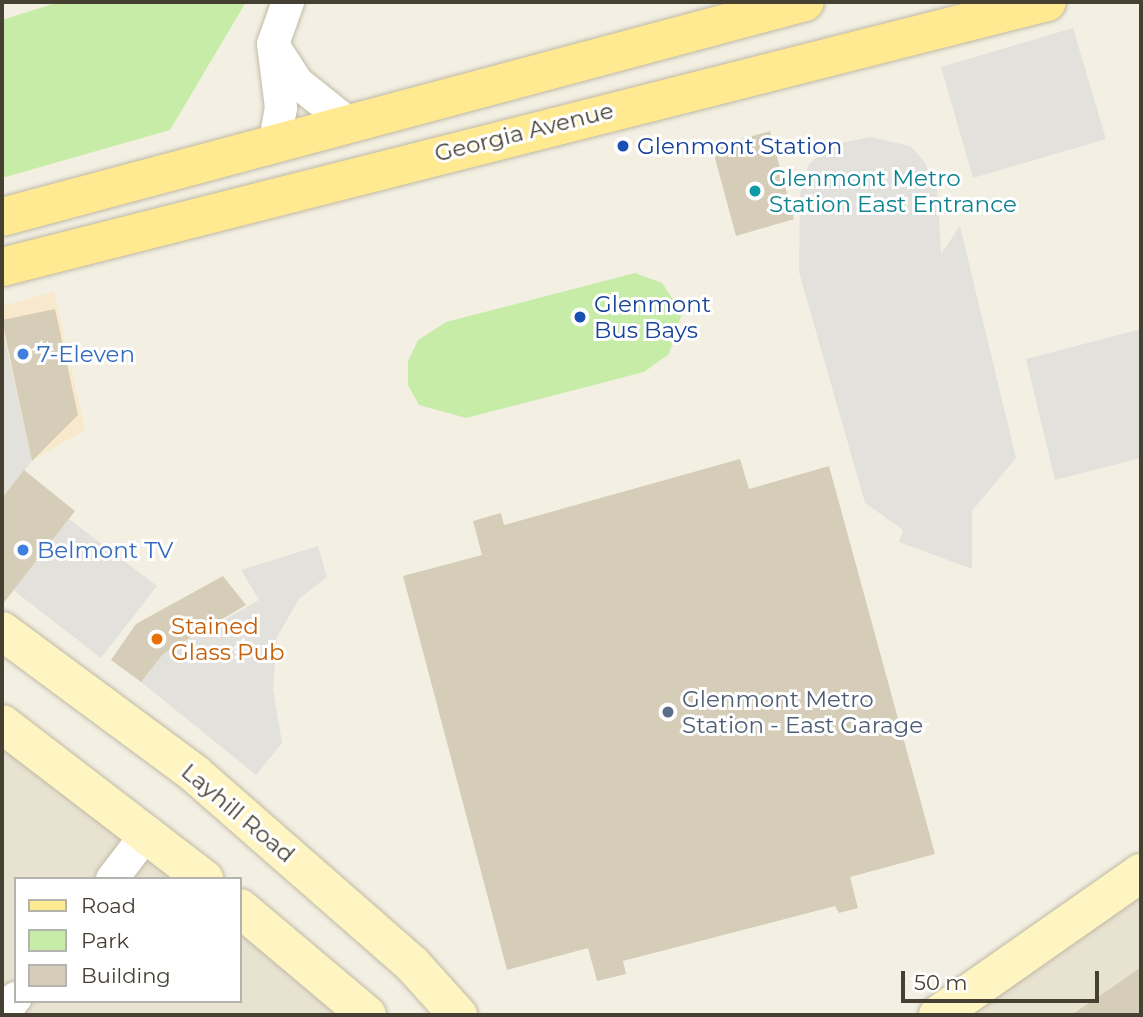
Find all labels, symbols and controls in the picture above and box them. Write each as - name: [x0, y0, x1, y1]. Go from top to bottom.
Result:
- street label: Georgia Avenue: [432, 96, 616, 168]
- place label: Glenmont Station: [637, 132, 842, 160]
- marker: Glenmont Station: [615, 138, 631, 154]
- place label: Glenmont Metro Station East Entrance: [769, 164, 1017, 218]
- marker: Glenmont Metro Station East Entrance: [747, 183, 763, 199]
- place label: Glenmont Bus Bays: [594, 290, 711, 344]
- marker: Glenmont Bus Bays: [572, 309, 588, 325]
- place label: 7-Eleven: [37, 340, 135, 368]
- marker: 7-Eleven: [15, 346, 31, 362]
- place label: Belmont TV: [37, 536, 173, 564]
- marker: Belmont TV: [15, 542, 31, 558]
- place label: Stained Glass Pub: [171, 612, 285, 666]
- marker: Stained Glass Pub: [149, 631, 165, 647]
- place label: Glenmont Metro Station - East Garage: [682, 685, 923, 739]
- marker: Glenmont Metro Station - East Garage: [660, 704, 676, 720]
- street label: Layhill Road: [176, 758, 300, 868]
- legend: [14, 877, 242, 1003]
- text: Road: [81, 893, 136, 918]
- text: Park: [81, 928, 129, 953]
- scale bar: [905, 958, 1103, 1002]
- text: Building: [81, 963, 171, 988]
- text: 50 m: [914, 970, 968, 995]

